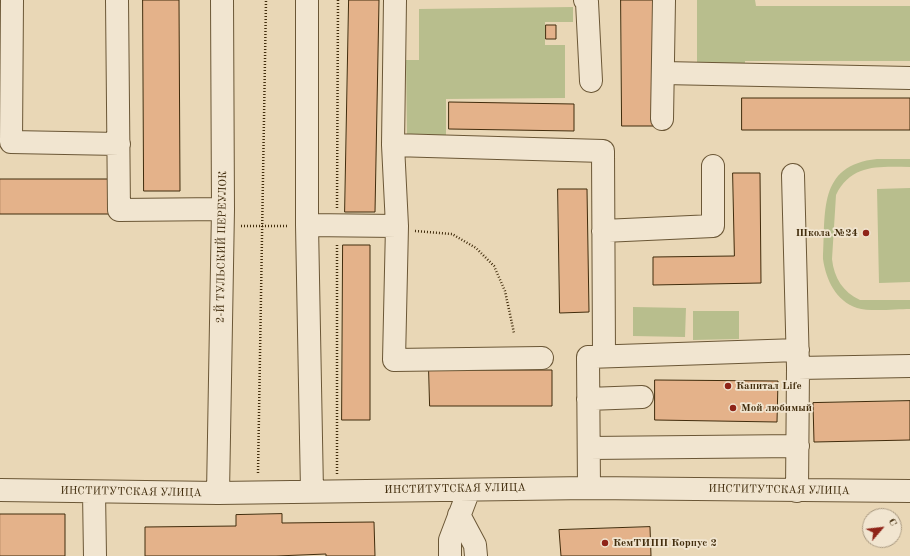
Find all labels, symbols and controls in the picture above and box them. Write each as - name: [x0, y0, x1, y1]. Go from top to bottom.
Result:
- street label: 2-Й ТУЛЬСКИЙ ПЕРЕУЛОК: [214, 171, 230, 323]
- place label: Школа №24: [796, 226, 858, 240]
- marker: Школа №24: [861, 228, 871, 238]
- place label: Капитал Life: [736, 379, 802, 393]
- marker: Капитал Life: [723, 381, 733, 391]
- place label: Мой любимый: [741, 401, 812, 415]
- marker: Мой любимый: [728, 403, 738, 413]
- street label: ИНСТИТУТСКАЯ УЛИЦА: [384, 481, 526, 497]
- street label: ИНСТИТУТСКАЯ УЛИЦА: [708, 482, 850, 498]
- street label: ИНСТИТУТСКАЯ УЛИЦА: [60, 484, 202, 500]
- north arrow: [862, 508, 902, 548]
- text: С: [886, 517, 899, 528]
- place label: КемТИПП Корпус 2: [613, 536, 717, 550]
- marker: КемТИПП Корпус 2: [600, 538, 610, 548]

